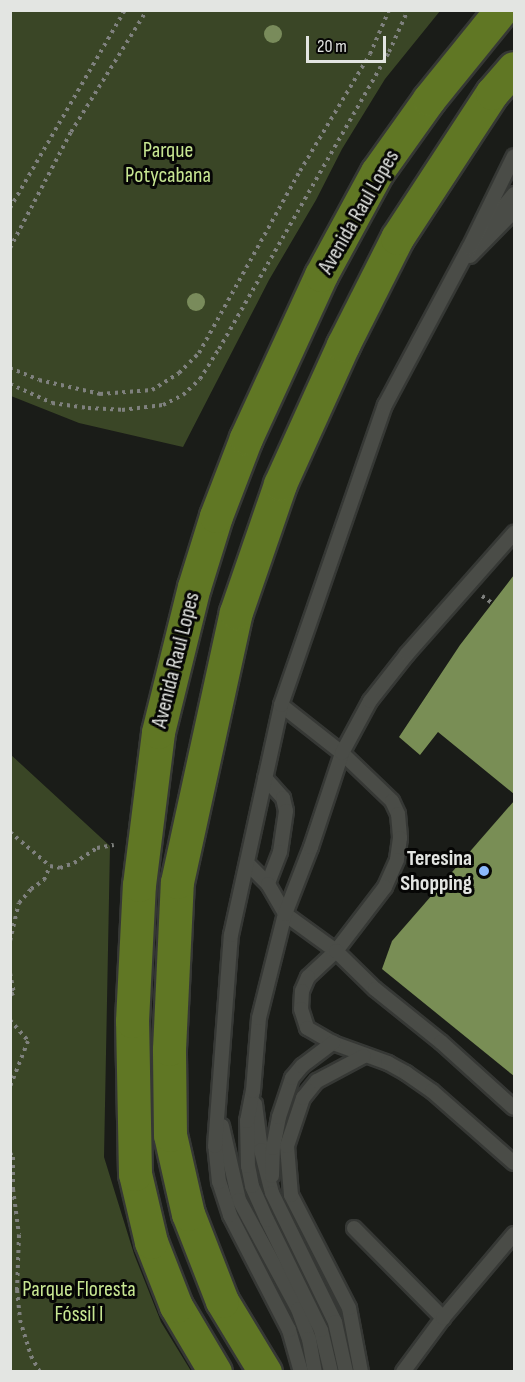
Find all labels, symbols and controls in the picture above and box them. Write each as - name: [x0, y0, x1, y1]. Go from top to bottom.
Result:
- scale bar: [309, 24, 388, 62]
- text: 20 m: [317, 36, 347, 57]
- park label: Parque Potycabana: [125, 137, 211, 188]
- street label: Avenida Raul Lopes: [313, 145, 405, 279]
- street label: Avenida Raul Lopes: [146, 589, 206, 731]
- place label: Teresina Shopping: [400, 845, 472, 896]
- marker: Teresina Shopping: [477, 864, 491, 878]
- park label: Parque Floresta Fóssil I: [22, 1276, 136, 1328]

